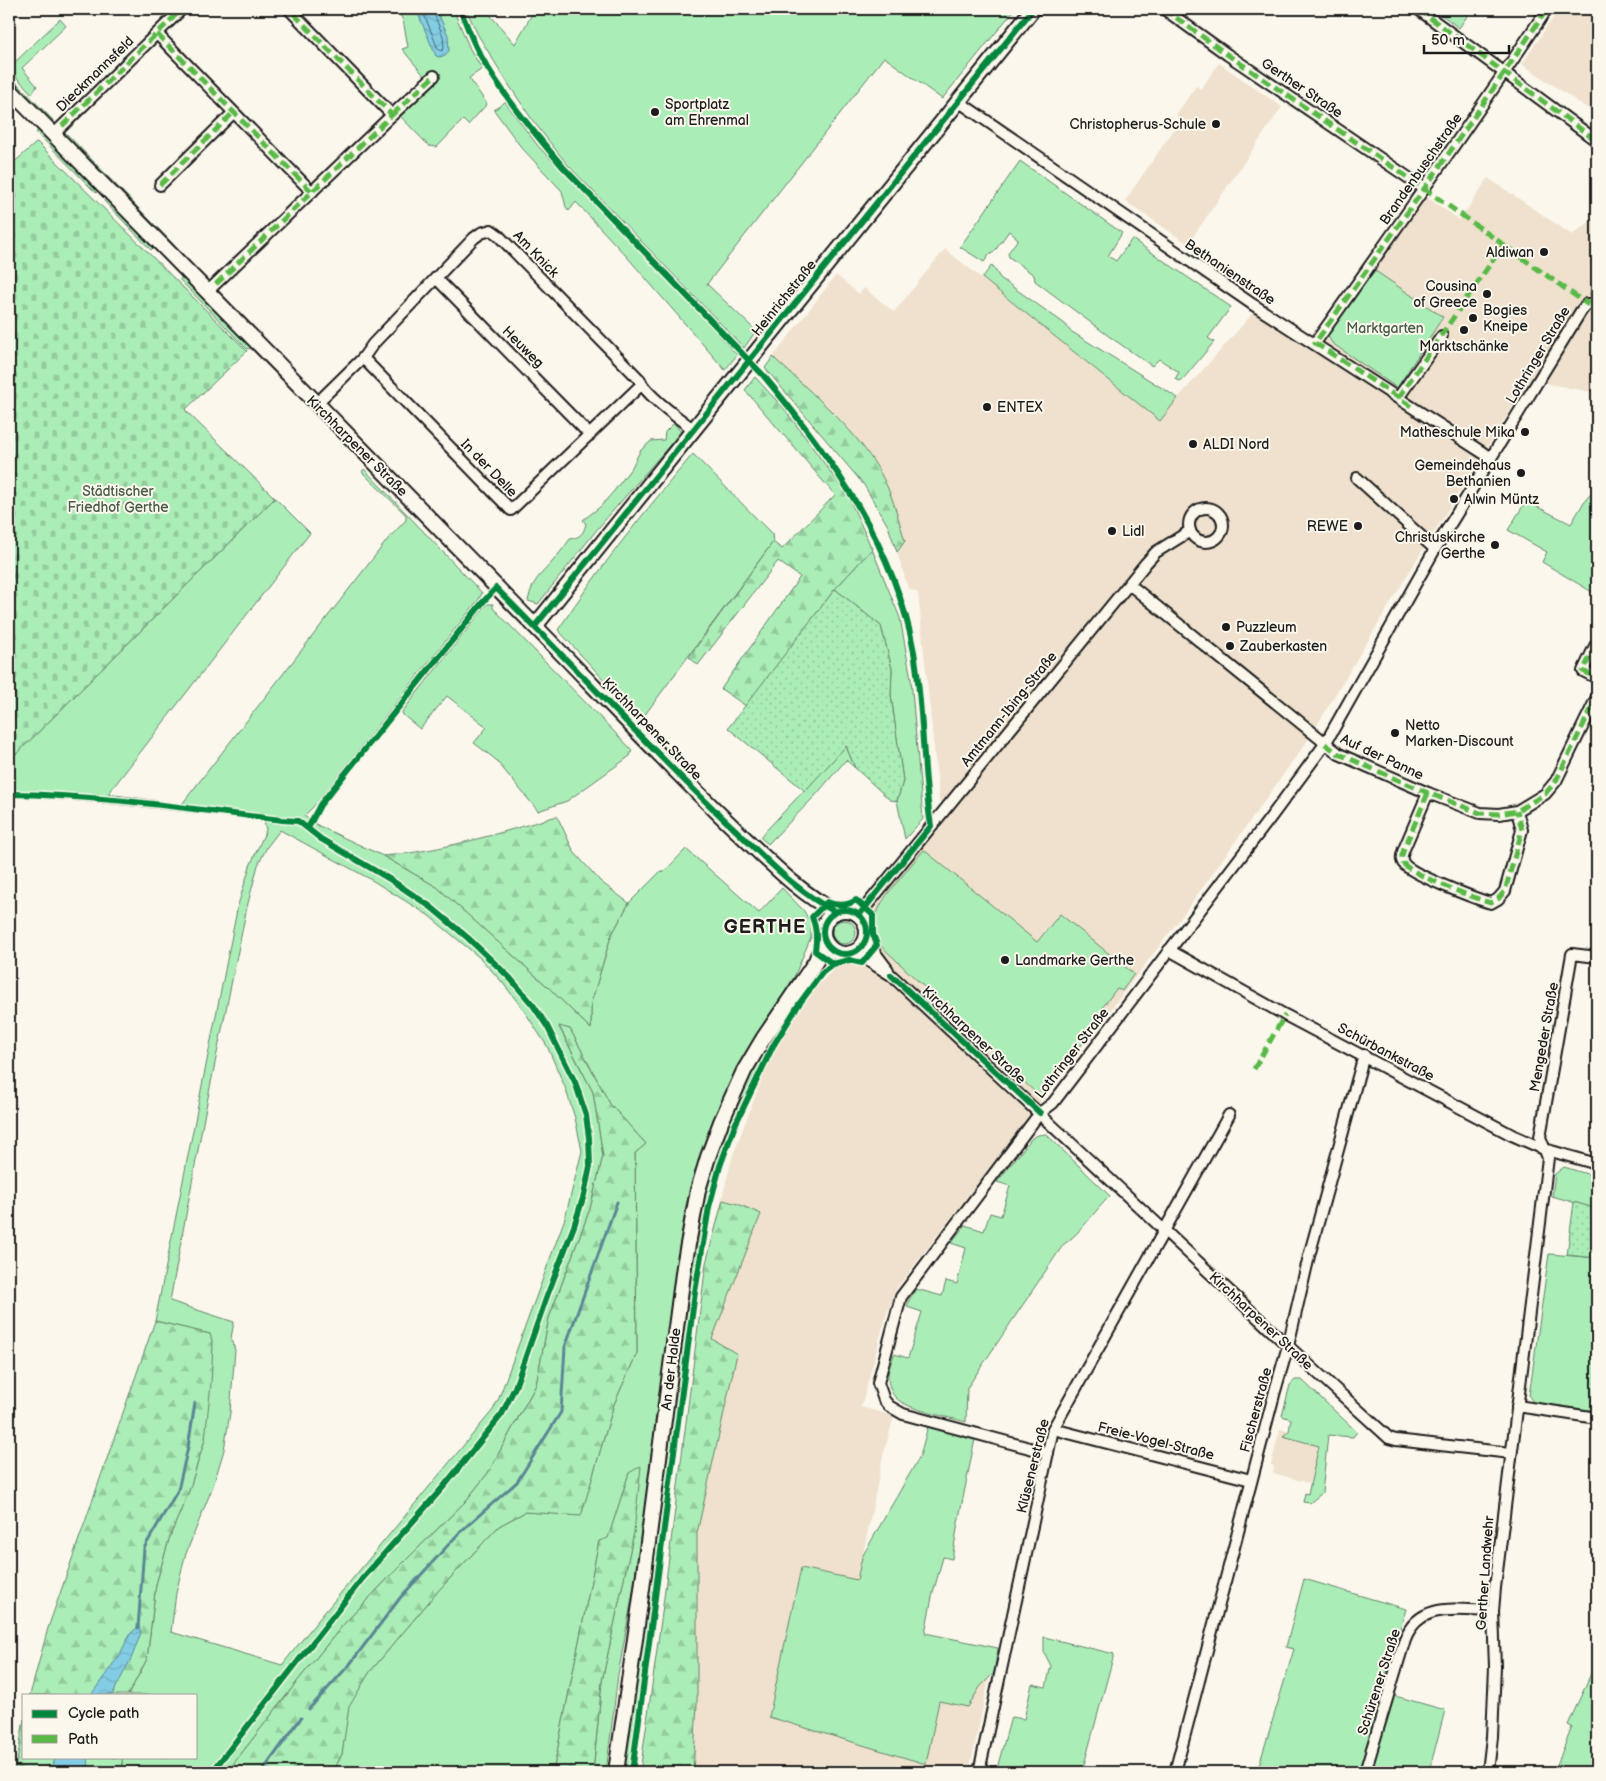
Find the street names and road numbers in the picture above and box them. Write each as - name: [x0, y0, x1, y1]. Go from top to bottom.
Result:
- street label: Dieckmannsfeld: [53, 33, 137, 115]
- street label: Gerther Straße: [1258, 55, 1346, 121]
- street label: Brandenbuschstraße: [1376, 110, 1466, 228]
- street label: Am Knick: [510, 227, 563, 281]
- street label: Bethanienstraße: [1182, 236, 1278, 308]
- street label: Heinrichstraße: [748, 256, 820, 340]
- street label: Lothringer Straße: [1502, 303, 1574, 407]
- street label: Heuweg: [499, 323, 547, 371]
- street label: Kirchharpener Straße: [303, 392, 411, 500]
- street label: In der Delle: [457, 436, 521, 500]
- street label: Amtmann-Ibing-Straße: [957, 648, 1061, 770]
- street label: Kirchharpener Straße: [599, 674, 705, 784]
- street label: Auf der Panne: [1338, 730, 1426, 784]
- street label: Mengeder Straße: [1526, 981, 1562, 1093]
- street label: Kirchharpener Straße: [919, 982, 1029, 1088]
- street label: Lothringer Straße: [1031, 1004, 1113, 1102]
- street label: Schürbankstraße: [1335, 1019, 1437, 1085]
- street label: Kirchharpener Straße: [1206, 1268, 1316, 1374]
- street label: An der Halde: [658, 1327, 684, 1411]
- street label: Fischerstraße: [1237, 1366, 1275, 1454]
- street label: Klüsenerstraße: [1013, 1417, 1053, 1515]
- street label: Freie-Vogel-Straße: [1096, 1418, 1216, 1464]
- street label: Gerther Landwehr: [1473, 1514, 1498, 1631]
- street label: Schürener Straße: [1354, 1627, 1404, 1737]

